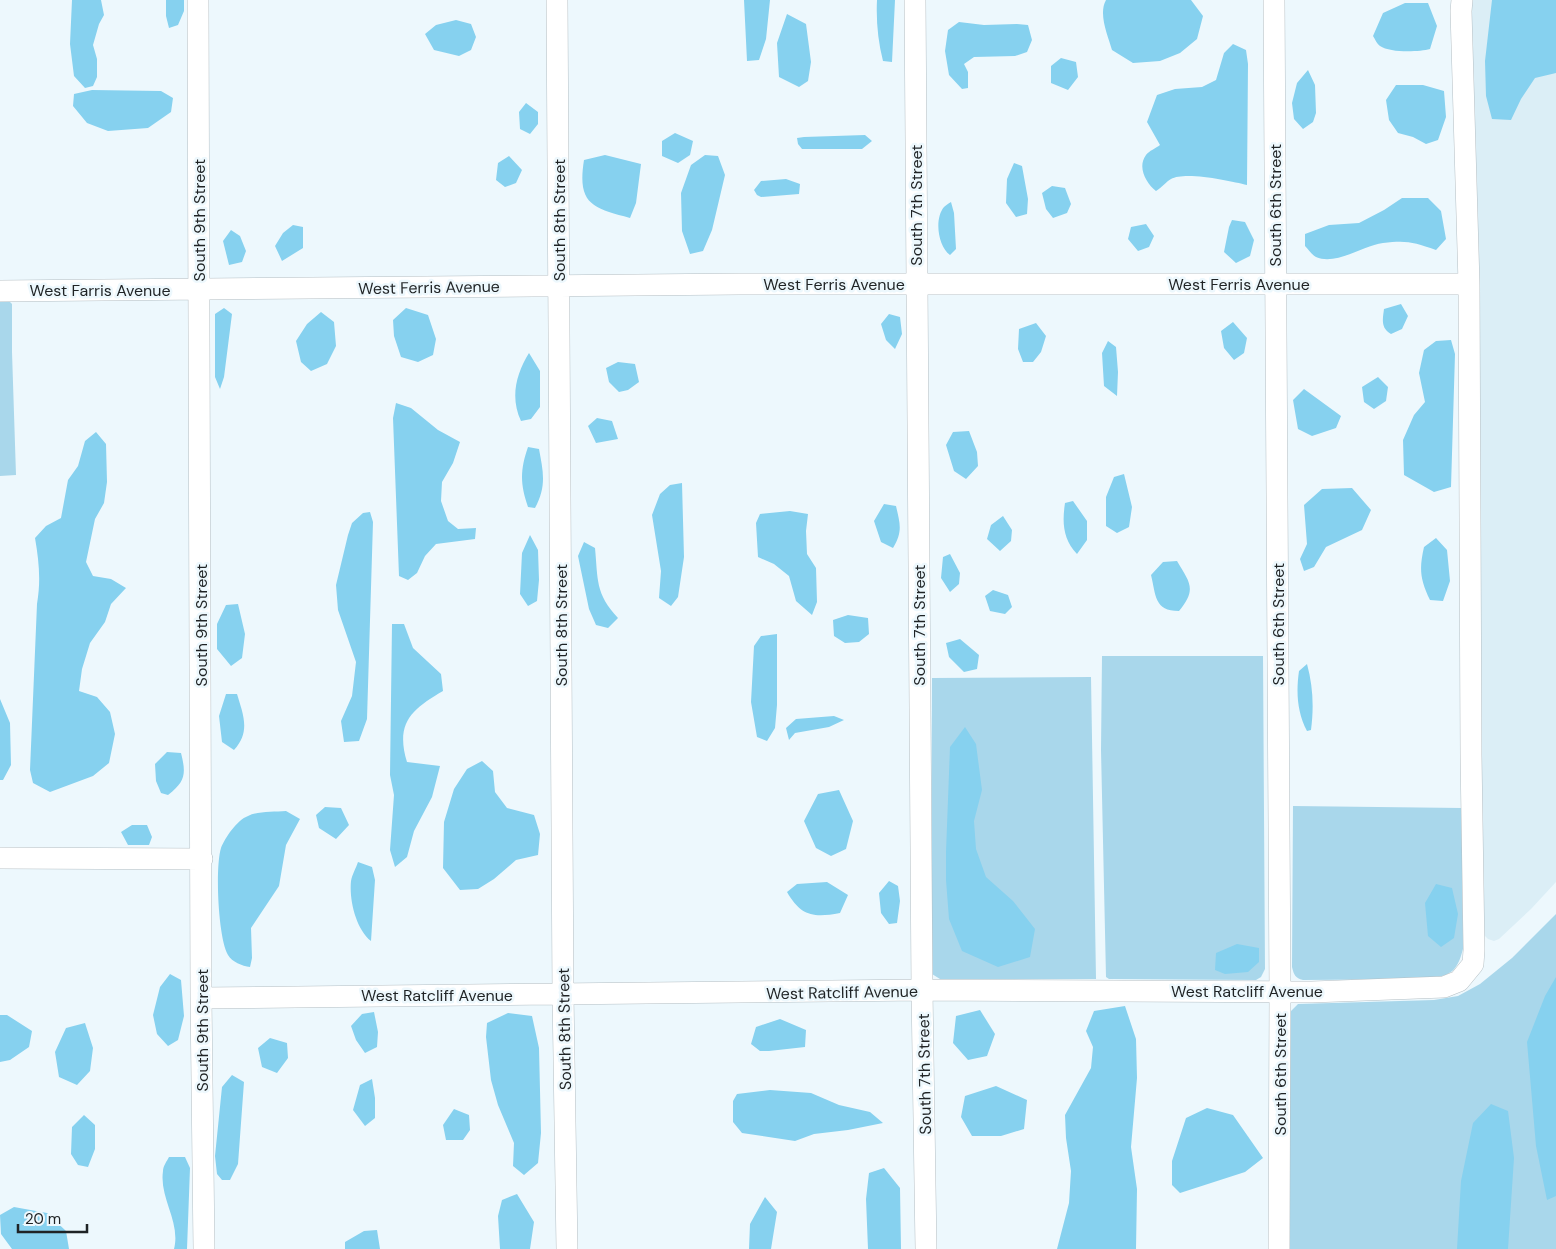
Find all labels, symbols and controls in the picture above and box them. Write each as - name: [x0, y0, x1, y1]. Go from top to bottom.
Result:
- street label: South 7th Street: [906, 144, 927, 266]
- street label: South 6th Street: [1265, 144, 1286, 266]
- street label: South 9th Street: [189, 159, 210, 281]
- street label: South 8th Street: [549, 159, 570, 281]
- street label: West Ferris Avenue: [763, 274, 905, 295]
- street label: West Ferris Avenue: [1168, 274, 1310, 295]
- street label: West Ferris Avenue: [358, 276, 500, 299]
- street label: West Farris Avenue: [29, 280, 171, 301]
- street label: South 6th Street: [1268, 563, 1289, 685]
- street label: South 9th Street: [191, 564, 212, 686]
- street label: South 8th Street: [551, 564, 572, 686]
- street label: South 7th Street: [909, 564, 930, 686]
- street label: South 8th Street: [553, 968, 576, 1090]
- street label: South 9th Street: [192, 969, 213, 1091]
- street label: West Ratcliff Avenue: [766, 981, 918, 1004]
- street label: West Ratcliff Avenue: [1171, 981, 1323, 1002]
- street label: West Ratcliff Avenue: [361, 985, 513, 1006]
- street label: South 7th Street: [913, 1013, 936, 1135]
- street label: South 6th Street: [1270, 1013, 1291, 1135]
- scale bar: [18, 1202, 86, 1234]
- text: 20 m: [25, 1209, 61, 1229]

